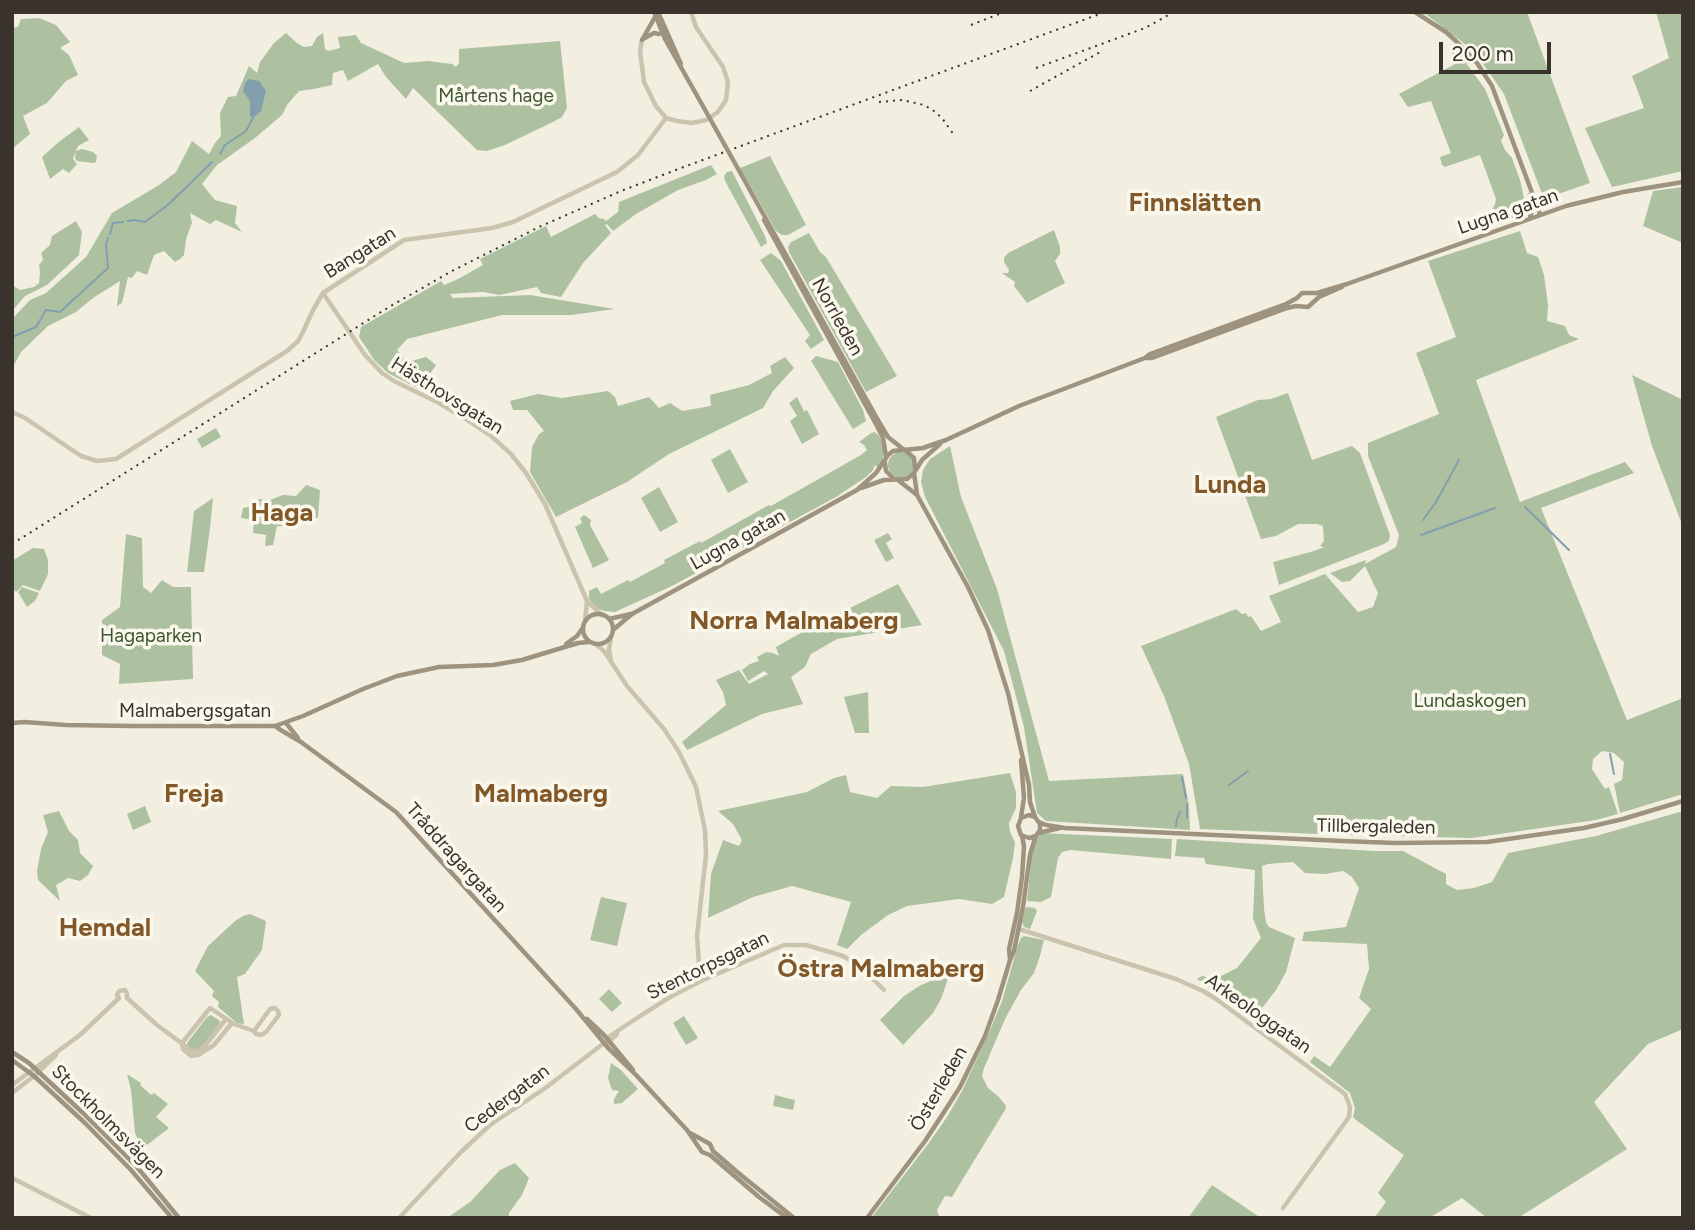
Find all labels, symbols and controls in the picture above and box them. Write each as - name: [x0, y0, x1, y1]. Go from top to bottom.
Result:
- scale bar: [1443, 28, 1555, 72]
- text: 200 m: [1452, 41, 1514, 66]
- park label: Mårtens hage: [438, 85, 554, 107]
- street label: Lugna gatan: [1455, 184, 1561, 240]
- district label: Finnslätten: [1129, 187, 1261, 219]
- street label: Bangatan: [320, 222, 400, 284]
- street label: Norrleden: [806, 274, 868, 360]
- street label: Hästhovsgatan: [387, 352, 507, 440]
- district label: Lunda: [1194, 469, 1266, 501]
- district label: Haga: [251, 497, 313, 529]
- street label: Lugna gatan: [687, 505, 789, 575]
- district label: Norra Malmaberg: [689, 605, 899, 637]
- park label: Hagaparken: [100, 625, 202, 647]
- park label: Lundaskogen: [1414, 690, 1526, 712]
- street label: Malmabergsgatan: [119, 700, 271, 722]
- district label: Freja: [164, 778, 224, 810]
- district label: Malmaberg: [474, 778, 608, 810]
- street label: Tråddragargatan: [401, 798, 511, 918]
- street label: Tillbergaleden: [1316, 815, 1436, 839]
- district label: Hemdal: [59, 912, 151, 944]
- street label: Stentorpsgatan: [643, 927, 773, 1005]
- district label: Östra Malmaberg: [777, 953, 985, 985]
- street label: Arkeologgatan: [1201, 969, 1315, 1059]
- street label: Österleden: [906, 1043, 972, 1135]
- street label: Stockholmsvägen: [46, 1060, 170, 1184]
- street label: Cedergatan: [460, 1060, 554, 1138]

